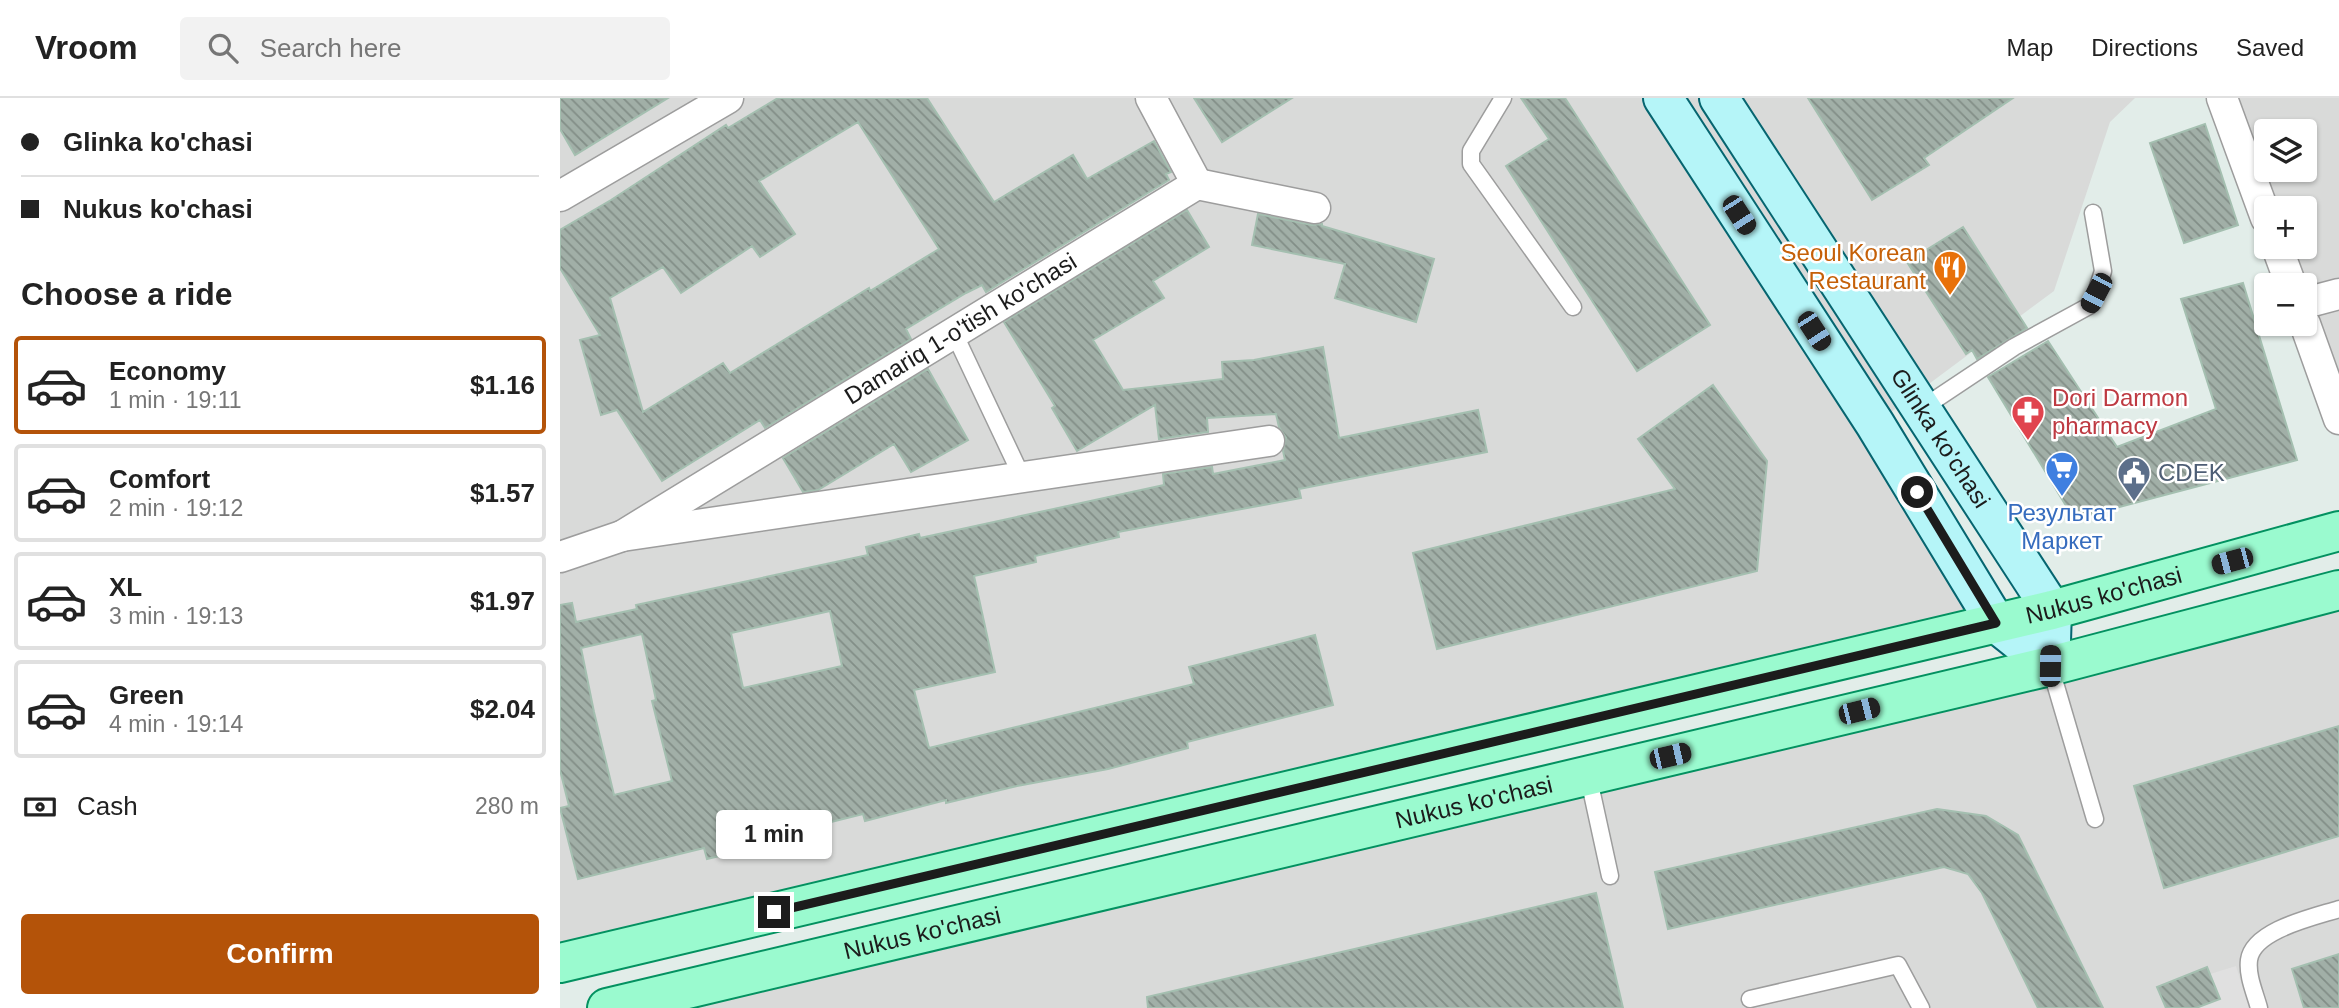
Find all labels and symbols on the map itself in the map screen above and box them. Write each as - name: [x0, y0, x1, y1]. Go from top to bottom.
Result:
- car: [1719, 192, 1760, 238]
- place label: Seoul Korean Restaurant: [1781, 239, 1926, 294]
- street label: Damariq 1-o'tish ko'chasi: [840, 247, 1081, 409]
- restaurant icon: Seoul Korean Restaurant: [1931, 248, 1969, 297]
- car: [2077, 270, 2116, 316]
- car: [1794, 308, 1835, 354]
- street label: Glinka ko'chasi: [1886, 363, 1996, 513]
- place label: Dori Darmon pharmacy: [2052, 384, 2188, 439]
- pharmacy icon: Dori Darmon pharmacy: [2009, 393, 2047, 442]
- supermarket icon: Результат Маркет: [2043, 449, 2081, 498]
- public building icon: CDEK: [2115, 454, 2153, 503]
- place label: CDEK: [2158, 459, 2225, 486]
- route start: [1901, 476, 1933, 508]
- place label: Результат Маркет: [2007, 499, 2117, 554]
- car: [2209, 545, 2256, 577]
- street label: Nukus ko'chasi: [2023, 561, 2185, 629]
- car: [2040, 645, 2061, 687]
- car: [1837, 696, 1882, 726]
- car: [1648, 741, 1693, 771]
- street label: Nukus ko'chasi: [1393, 770, 1555, 834]
- callout: 1 min: [716, 810, 832, 860]
- route end: [758, 896, 790, 928]
- street label: Nukus ko'chasi: [841, 901, 1003, 964]

